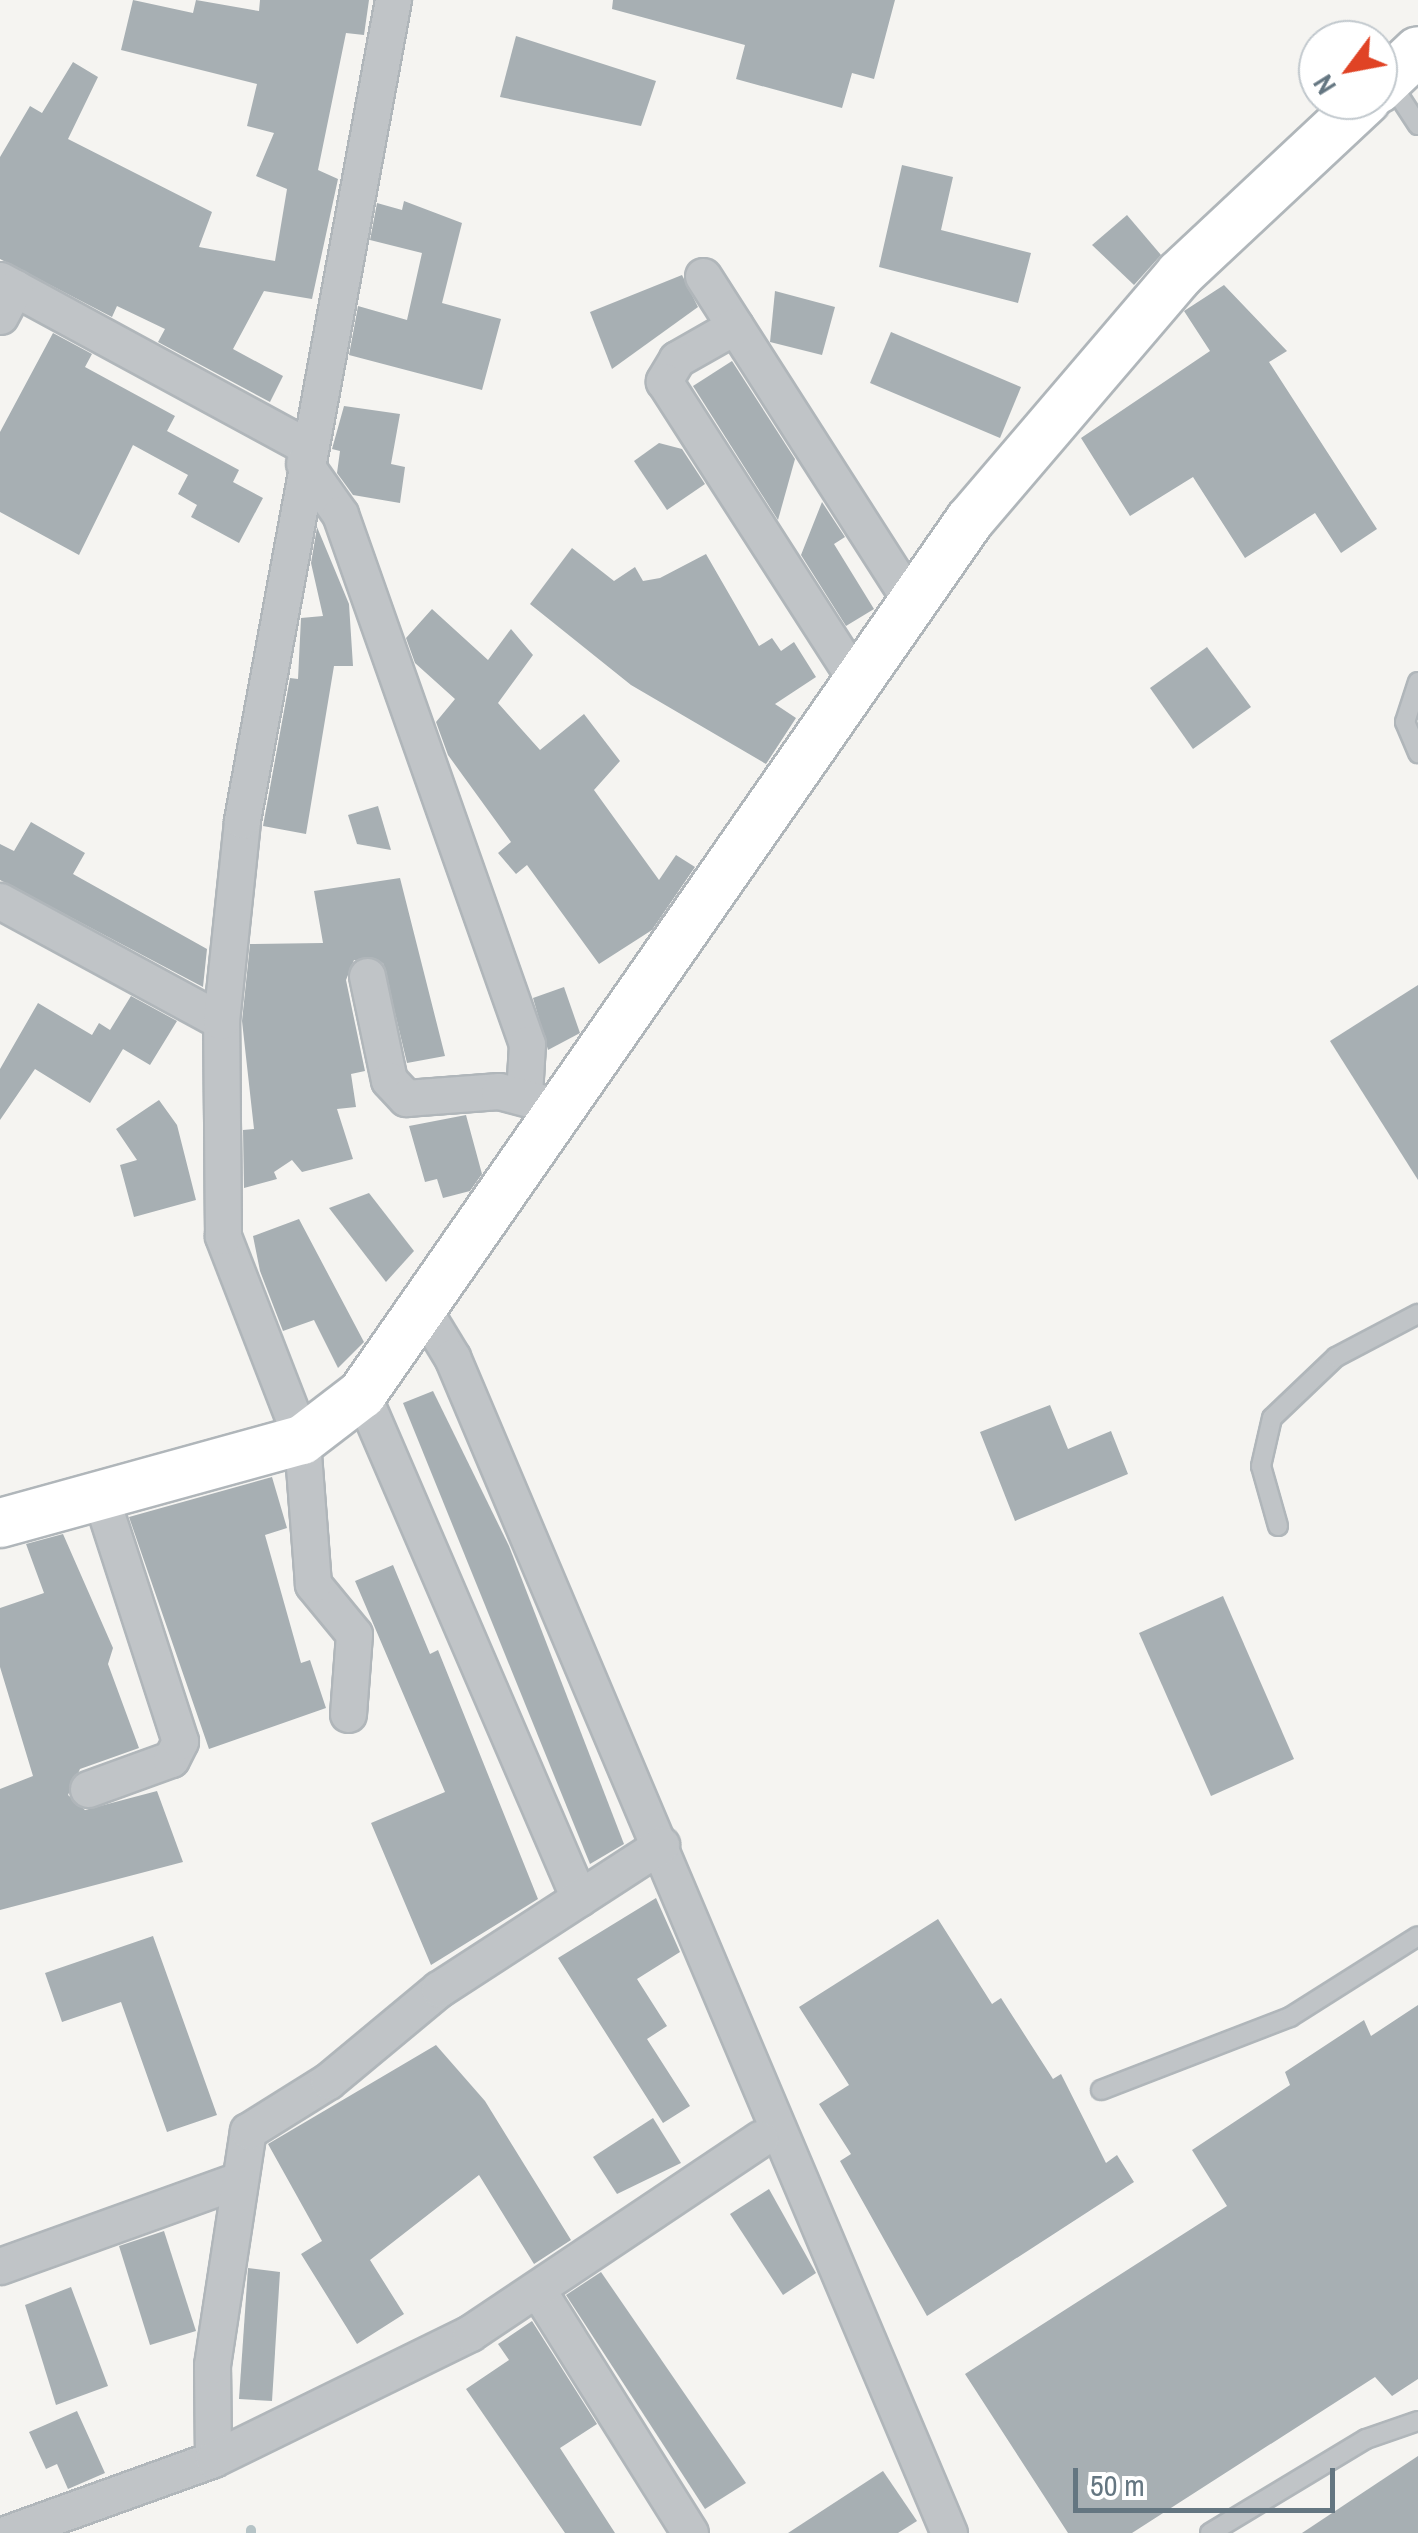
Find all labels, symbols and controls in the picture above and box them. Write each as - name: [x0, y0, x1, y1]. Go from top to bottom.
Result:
- north arrow: [1298, 20, 1398, 120]
- text: N: [1304, 68, 1345, 102]
- scale bar: [1078, 2448, 1340, 2510]
- text: 50 m: [1090, 2465, 1145, 2505]

